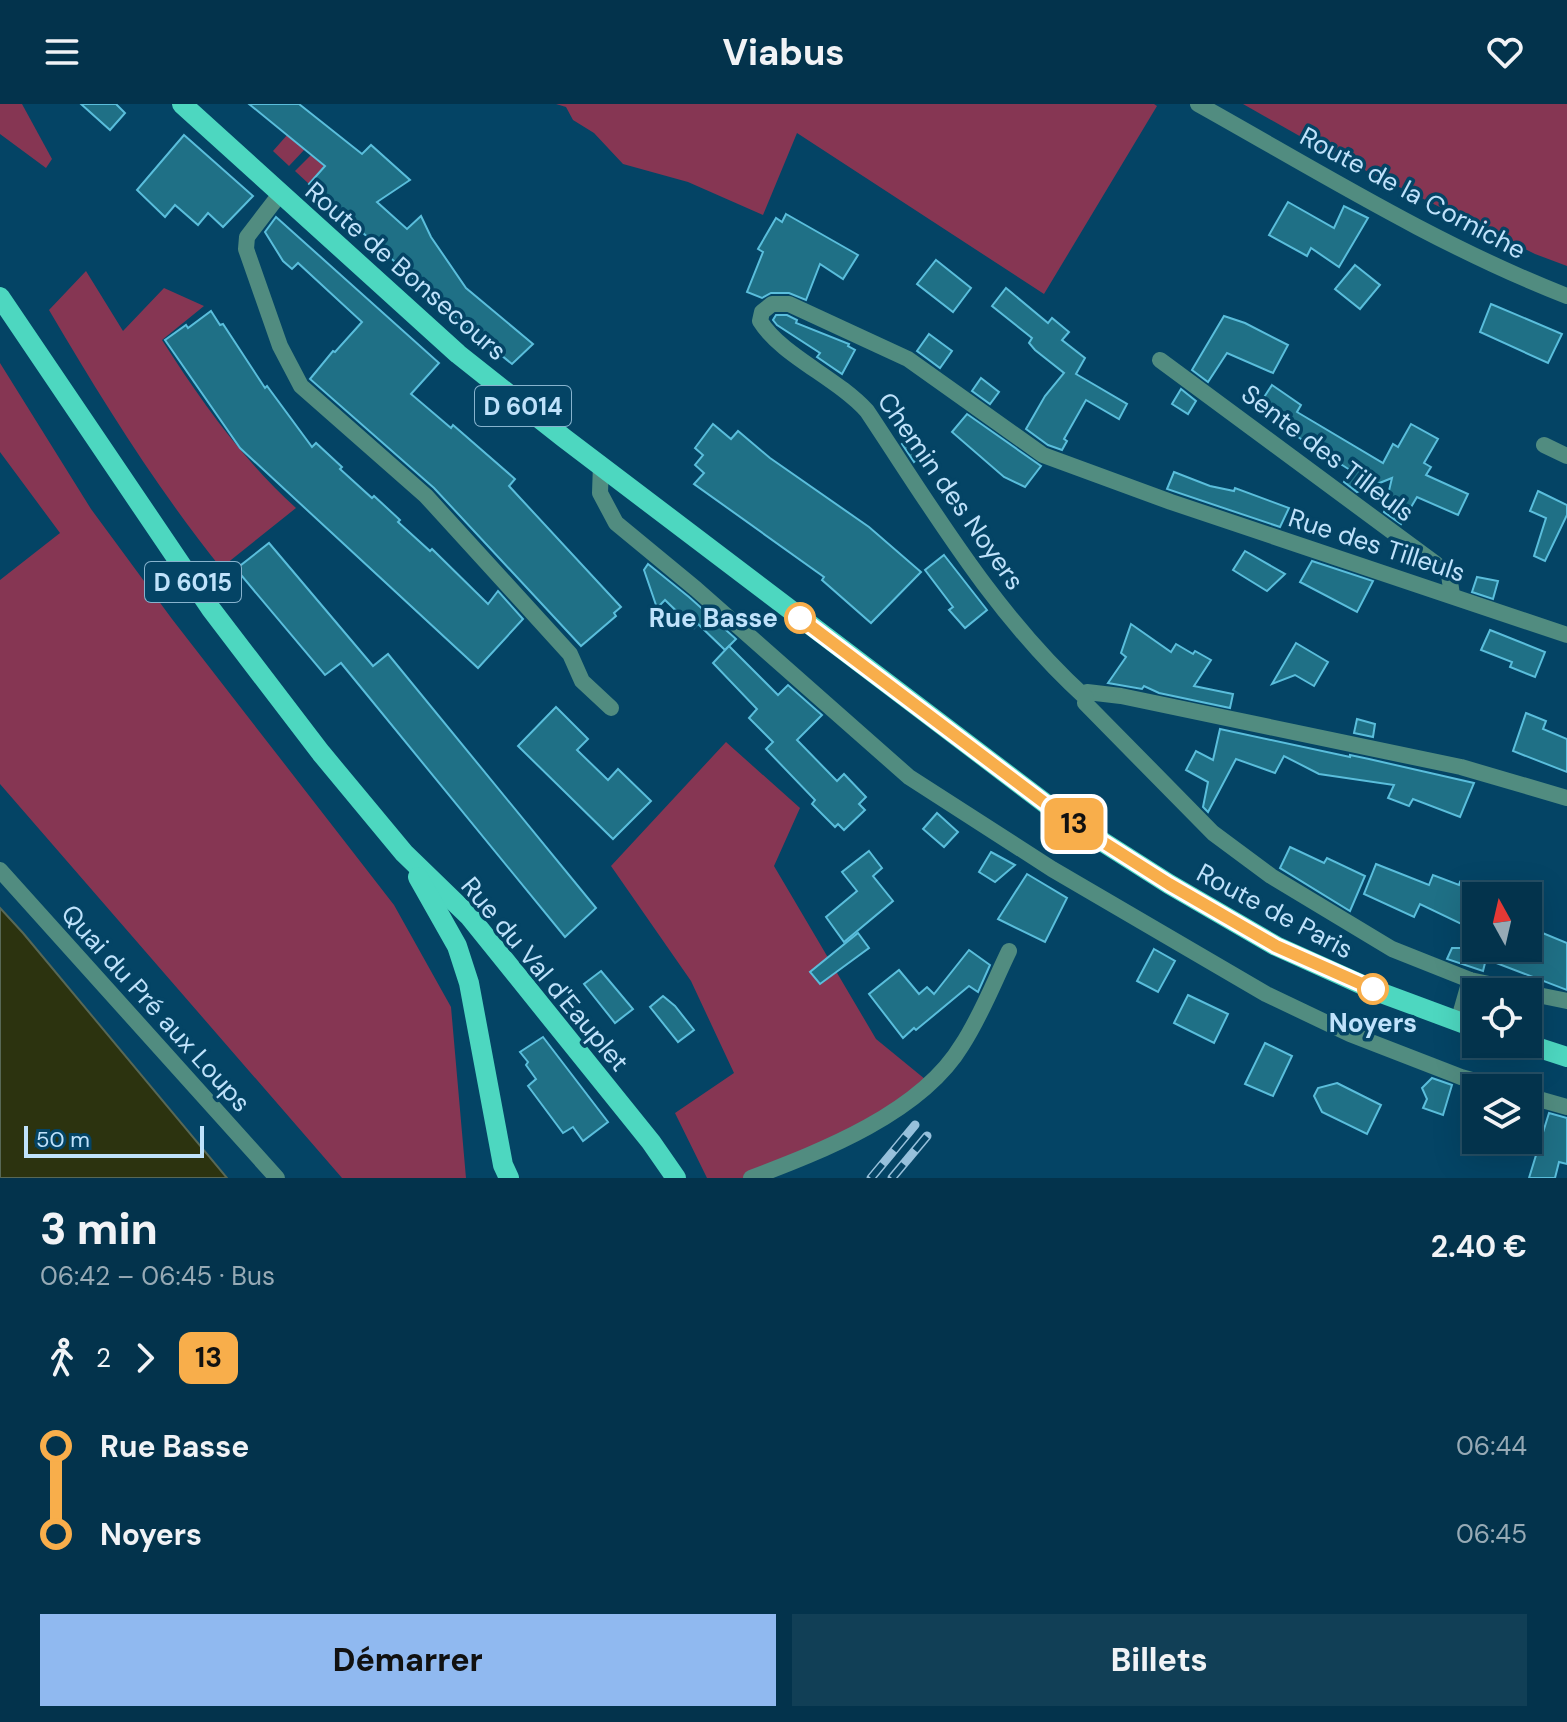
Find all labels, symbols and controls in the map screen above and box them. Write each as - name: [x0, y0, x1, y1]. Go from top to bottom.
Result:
- text: Viabus: [722, 29, 845, 76]
- icon: menu: [40, 30, 84, 74]
- icon: heart: [1483, 30, 1527, 74]
- street label: Route de la Corniche: [1294, 119, 1532, 267]
- street label: Route de Bonsecours: [298, 174, 514, 368]
- street label: Sente des Tilleuls: [1235, 377, 1421, 529]
- road number: D 6014: [475, 386, 571, 426]
- street label: Chemin des Noyers: [870, 386, 1032, 596]
- street label: Rue des Tilleuls: [1284, 500, 1470, 590]
- road number: D 6015: [145, 562, 241, 602]
- place label: Rue Basse: [649, 601, 778, 635]
- marker: Rue Basse: [785, 603, 815, 633]
- line badge: 13: [1038, 798, 1110, 850]
- text: 13: [1060, 805, 1088, 842]
- street label: Route de Paris: [1191, 856, 1359, 966]
- street label: Rue du Val d'Eauplet: [454, 870, 636, 1078]
- north arrow: [1462, 882, 1542, 962]
- map controls: [1462, 882, 1542, 1154]
- street label: Quai du Pré aux Loups: [54, 897, 258, 1119]
- marker: Noyers: [1358, 974, 1388, 1004]
- button: locate: [1462, 978, 1542, 1058]
- place label: Noyers: [1329, 1006, 1417, 1040]
- button: layers: [1462, 1074, 1542, 1154]
- scale bar: [24, 1122, 204, 1158]
- text: 50 m: [36, 1125, 90, 1154]
- text: 3 min: [40, 1200, 158, 1258]
- text: 2.40 €: [1431, 1227, 1527, 1266]
- text: 06:42 – 06:45 · Bus: [40, 1259, 275, 1293]
- icon: walk: [40, 1336, 84, 1380]
- icon: forward: [123, 1336, 167, 1380]
- text: 13: [195, 1339, 222, 1376]
- text: 2: [96, 1341, 111, 1375]
- text: Rue Basse: [100, 1427, 249, 1466]
- text: 06:44: [1456, 1429, 1527, 1463]
- text: Noyers: [100, 1515, 202, 1554]
- text: 06:45: [1456, 1517, 1527, 1551]
- button: Démarrer: [40, 1614, 776, 1706]
- button: Billets: [792, 1614, 1527, 1706]

